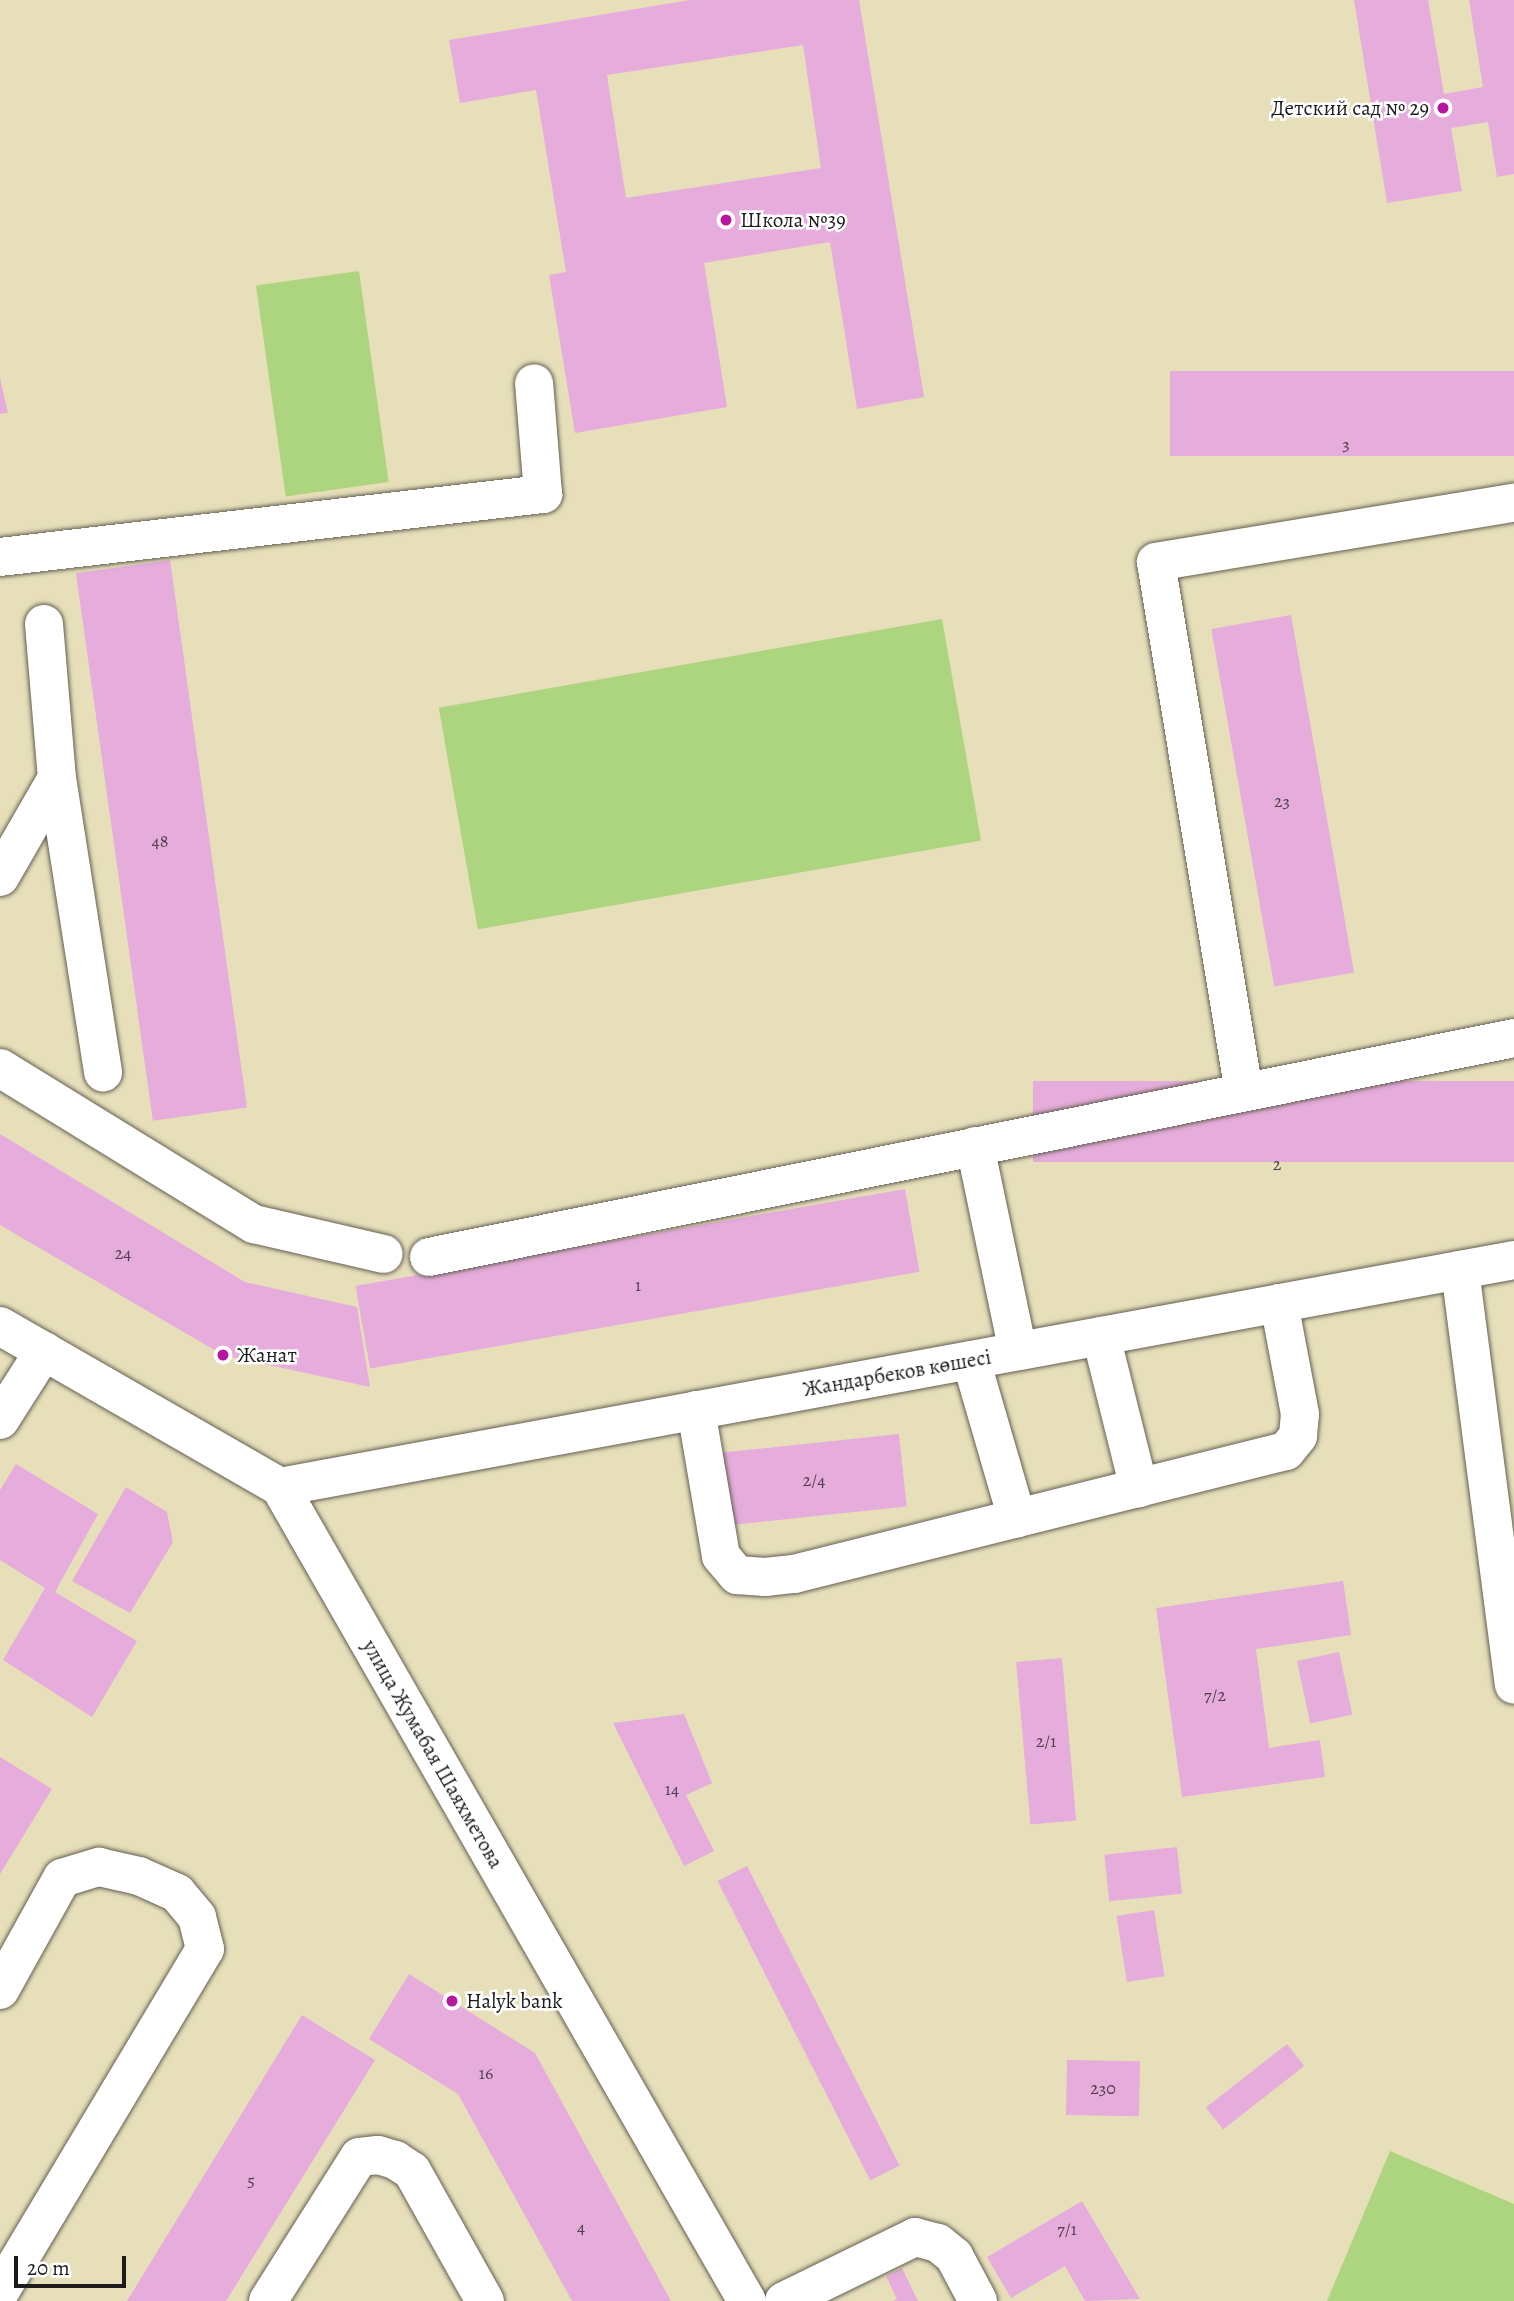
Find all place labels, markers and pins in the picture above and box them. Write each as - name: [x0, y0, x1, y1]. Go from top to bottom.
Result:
- place label: Детский сад № 29: [1271, 95, 1429, 121]
- marker: Детский сад № 29: [1435, 100, 1451, 116]
- place label: Школа №39: [740, 207, 846, 233]
- marker: Школа №39: [718, 212, 734, 228]
- place label: Жанат: [237, 1342, 297, 1368]
- marker: Жанат: [215, 1347, 231, 1363]
- place label: Halyk bank: [466, 1988, 563, 2014]
- marker: Halyk bank: [444, 1993, 460, 2009]

